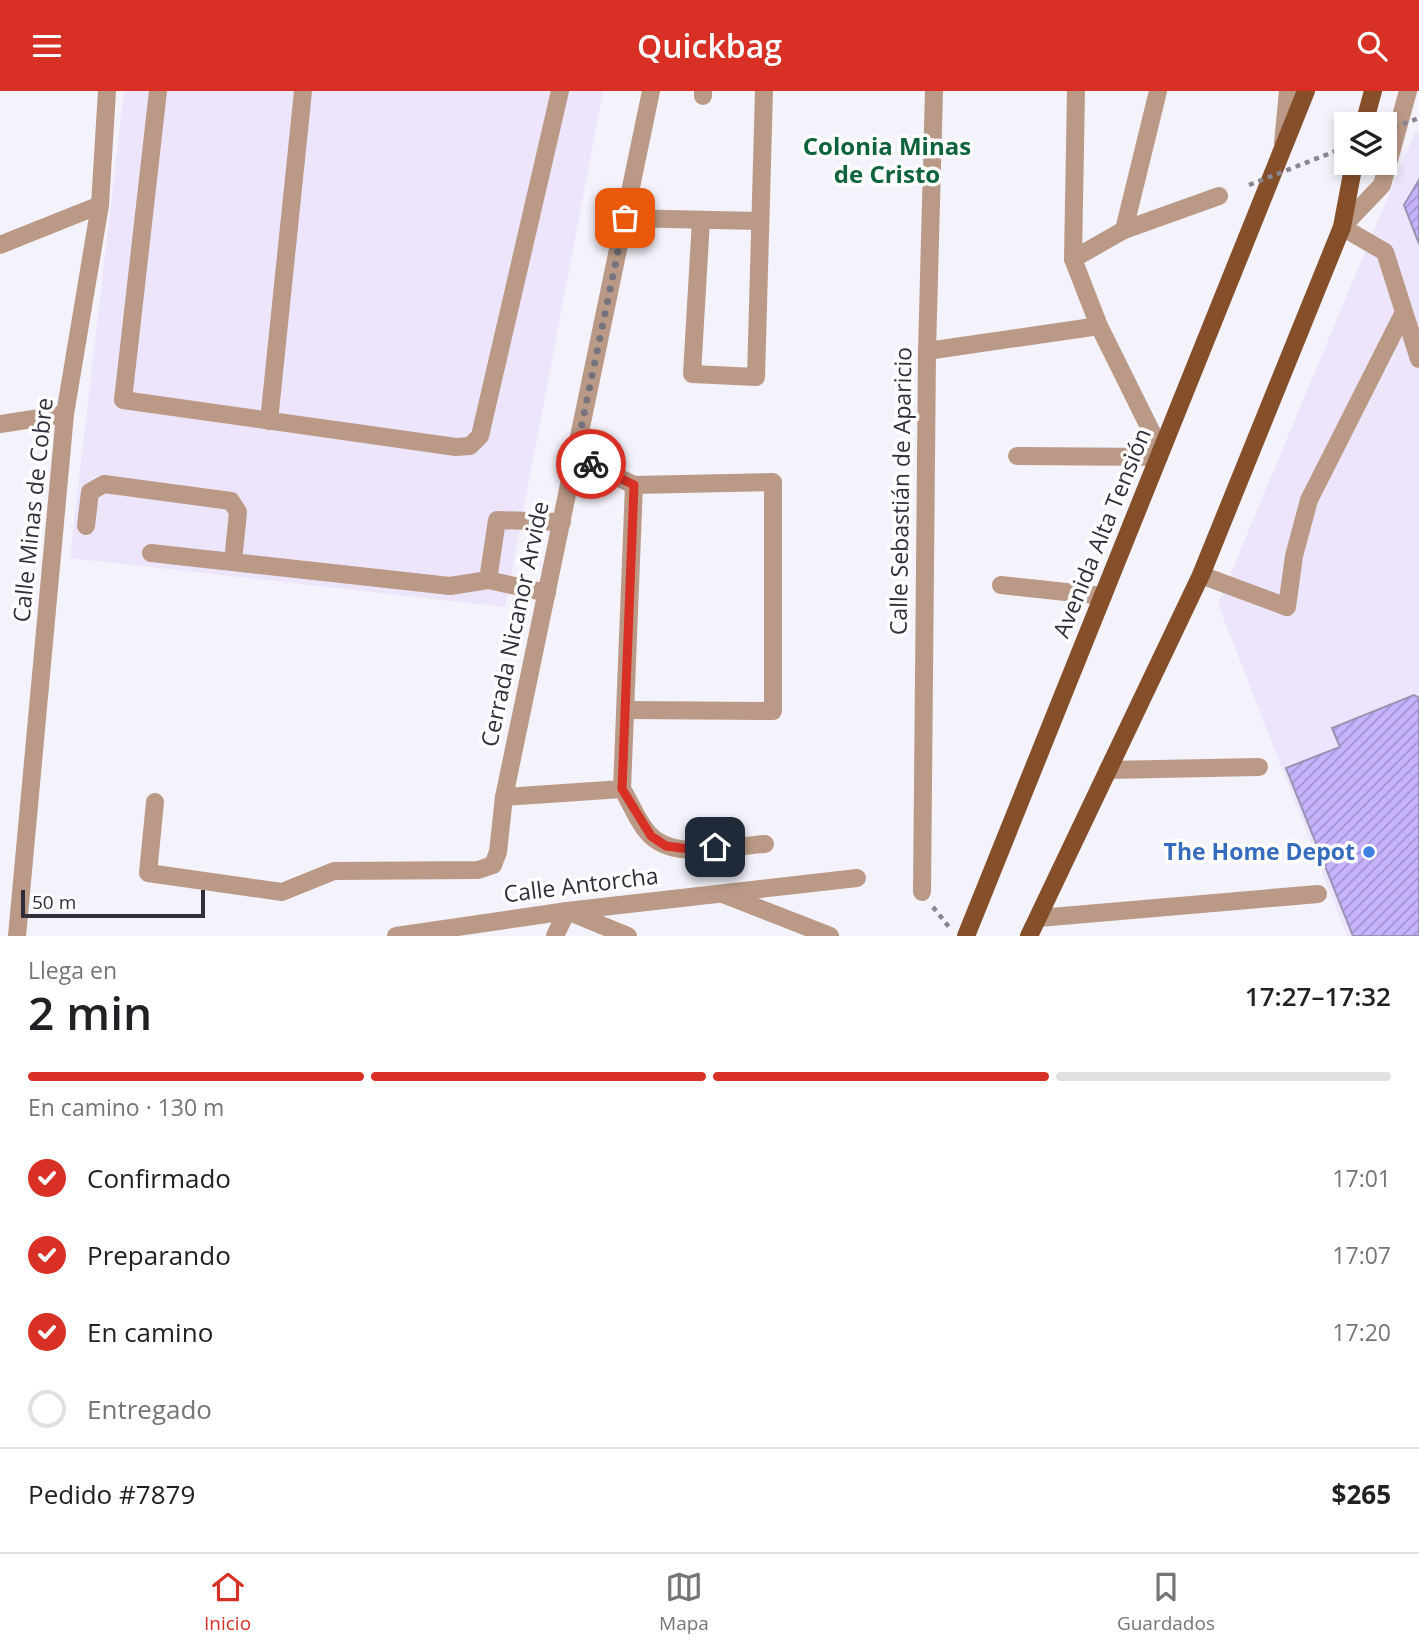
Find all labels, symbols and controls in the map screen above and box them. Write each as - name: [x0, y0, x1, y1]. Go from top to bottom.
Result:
- text: Quickbag: [637, 24, 782, 67]
- icon: menu: [28, 27, 66, 65]
- icon: search: [1353, 27, 1391, 65]
- map controls: [1334, 112, 1397, 175]
- button: layers: [1334, 112, 1397, 175]
- district label: Colonia Minas de Cristo: [803, 129, 971, 190]
- pin: [595, 188, 655, 248]
- icon: bag: [606, 199, 644, 237]
- street label: Calle Sebastián de Aparicio: [881, 347, 919, 635]
- street label: Calle Minas de Cobre: [4, 396, 60, 624]
- street label: Avenida Alta Tensión: [1044, 423, 1158, 642]
- courier: [556, 429, 626, 499]
- icon: bike: [572, 445, 610, 483]
- street label: Cerrada Nicanor Arvide: [472, 498, 556, 750]
- pin: [685, 817, 745, 877]
- icon: home: [696, 828, 734, 866]
- place label: The Home Depot: [1164, 835, 1355, 867]
- marker: The Home Depot: [1361, 844, 1377, 860]
- street label: Calle Antorcha: [502, 859, 660, 909]
- scale bar: [21, 887, 205, 919]
- text: 50 m: [32, 889, 76, 915]
- text: Llega en: [28, 954, 117, 986]
- text: 17:27–17:32: [1245, 978, 1391, 1014]
- text: 2 min: [28, 981, 152, 1043]
- text: En camino · 130 m: [28, 1091, 224, 1123]
- icon: check: [28, 1159, 66, 1197]
- text: Confirmado: [87, 1160, 231, 1196]
- text: 17:01: [1332, 1162, 1391, 1194]
- icon: check: [28, 1236, 66, 1274]
- text: Preparando: [87, 1237, 231, 1273]
- text: 17:07: [1332, 1239, 1391, 1271]
- icon: check: [28, 1313, 66, 1351]
- text: En camino: [87, 1314, 213, 1350]
- text: 17:20: [1332, 1316, 1391, 1348]
- text: Entregado: [87, 1391, 212, 1427]
- text: Pedido #7879: [28, 1476, 195, 1512]
- text: $265: [1332, 1476, 1391, 1512]
- tab: Inicio: [204, 1568, 251, 1636]
- tab: Mapa: [659, 1568, 709, 1636]
- tab: Guardados: [1117, 1568, 1215, 1636]

